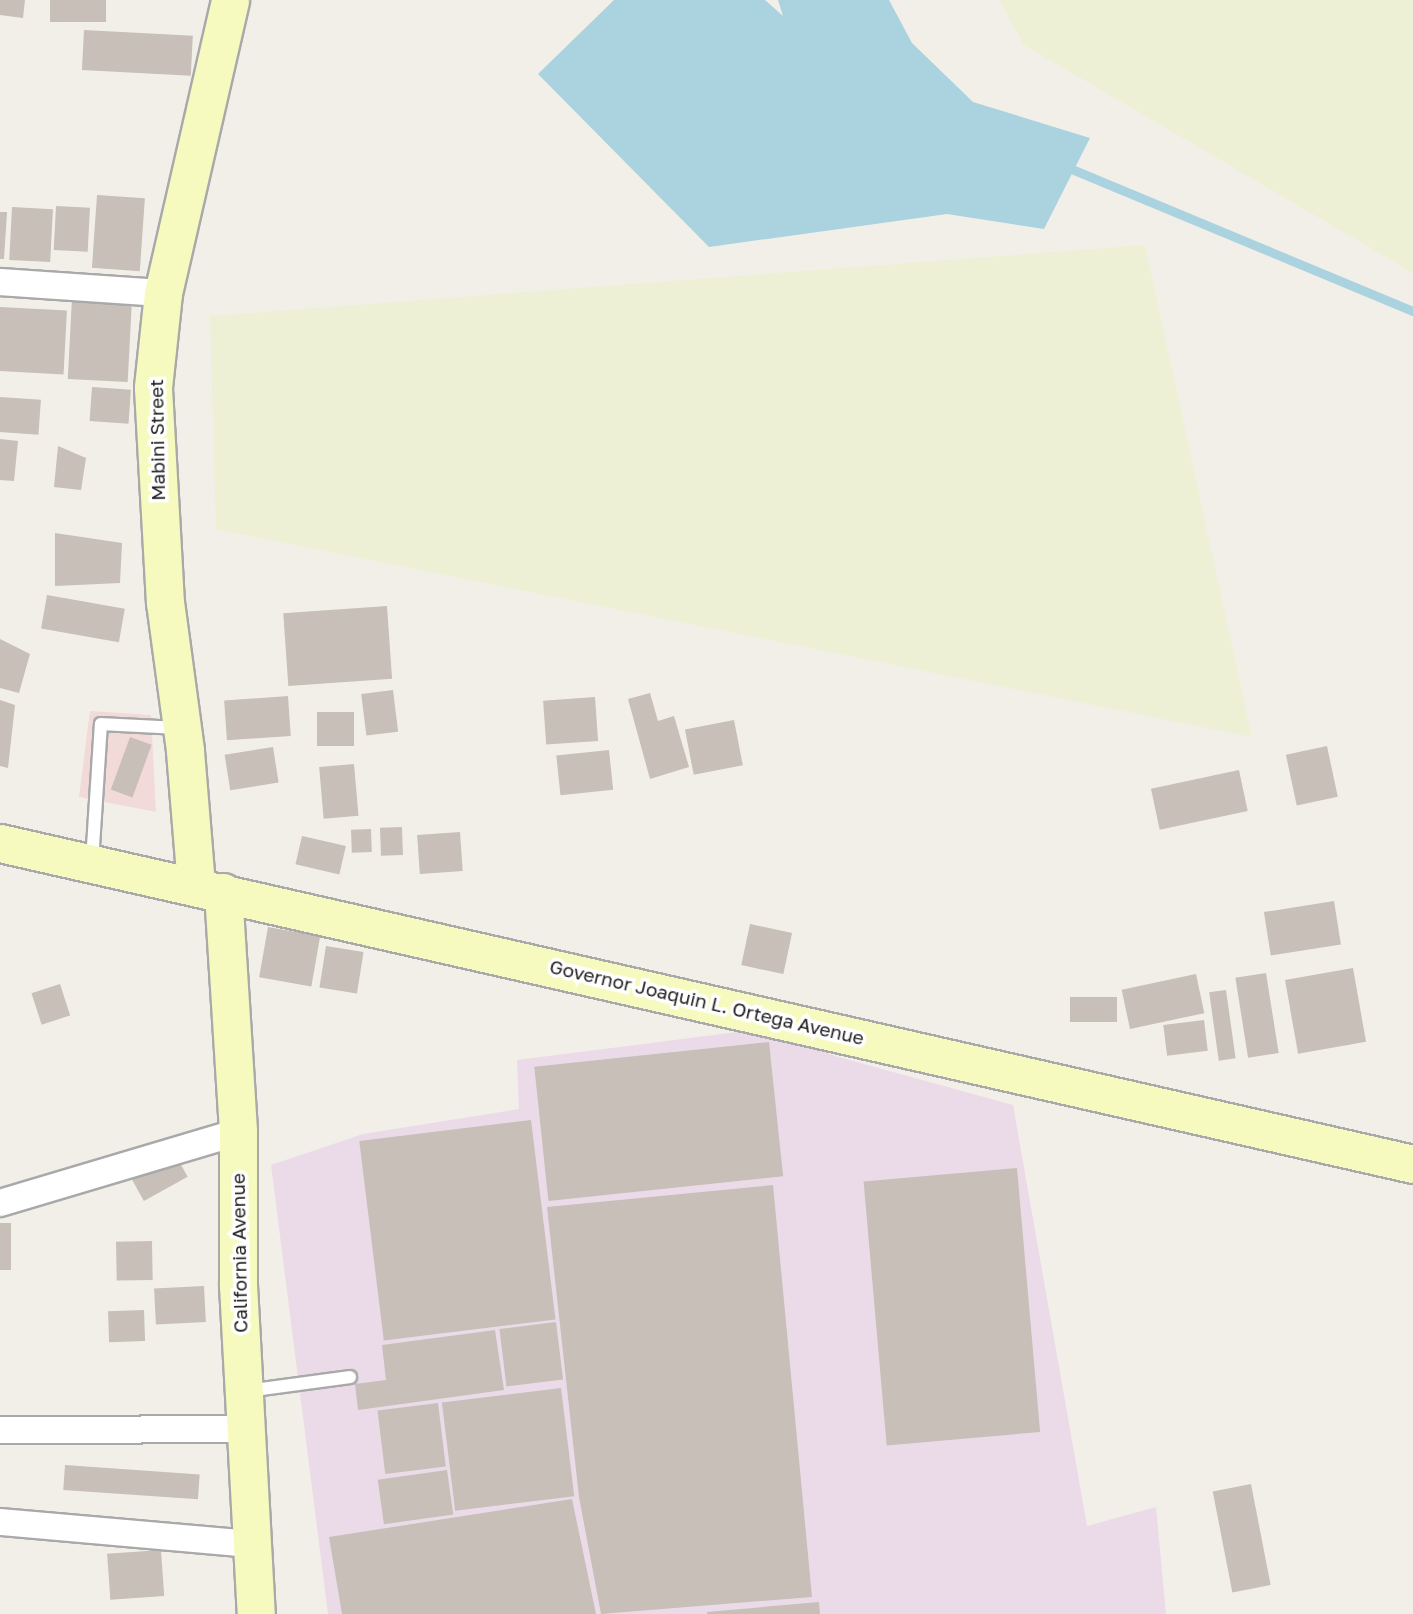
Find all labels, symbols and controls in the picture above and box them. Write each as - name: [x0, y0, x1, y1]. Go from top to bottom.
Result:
- street label: Mabini Street: [145, 379, 169, 501]
- street label: Governor Joaquin L. Ortega Avenue: [548, 955, 866, 1049]
- street label: California Avenue: [226, 1173, 252, 1333]

